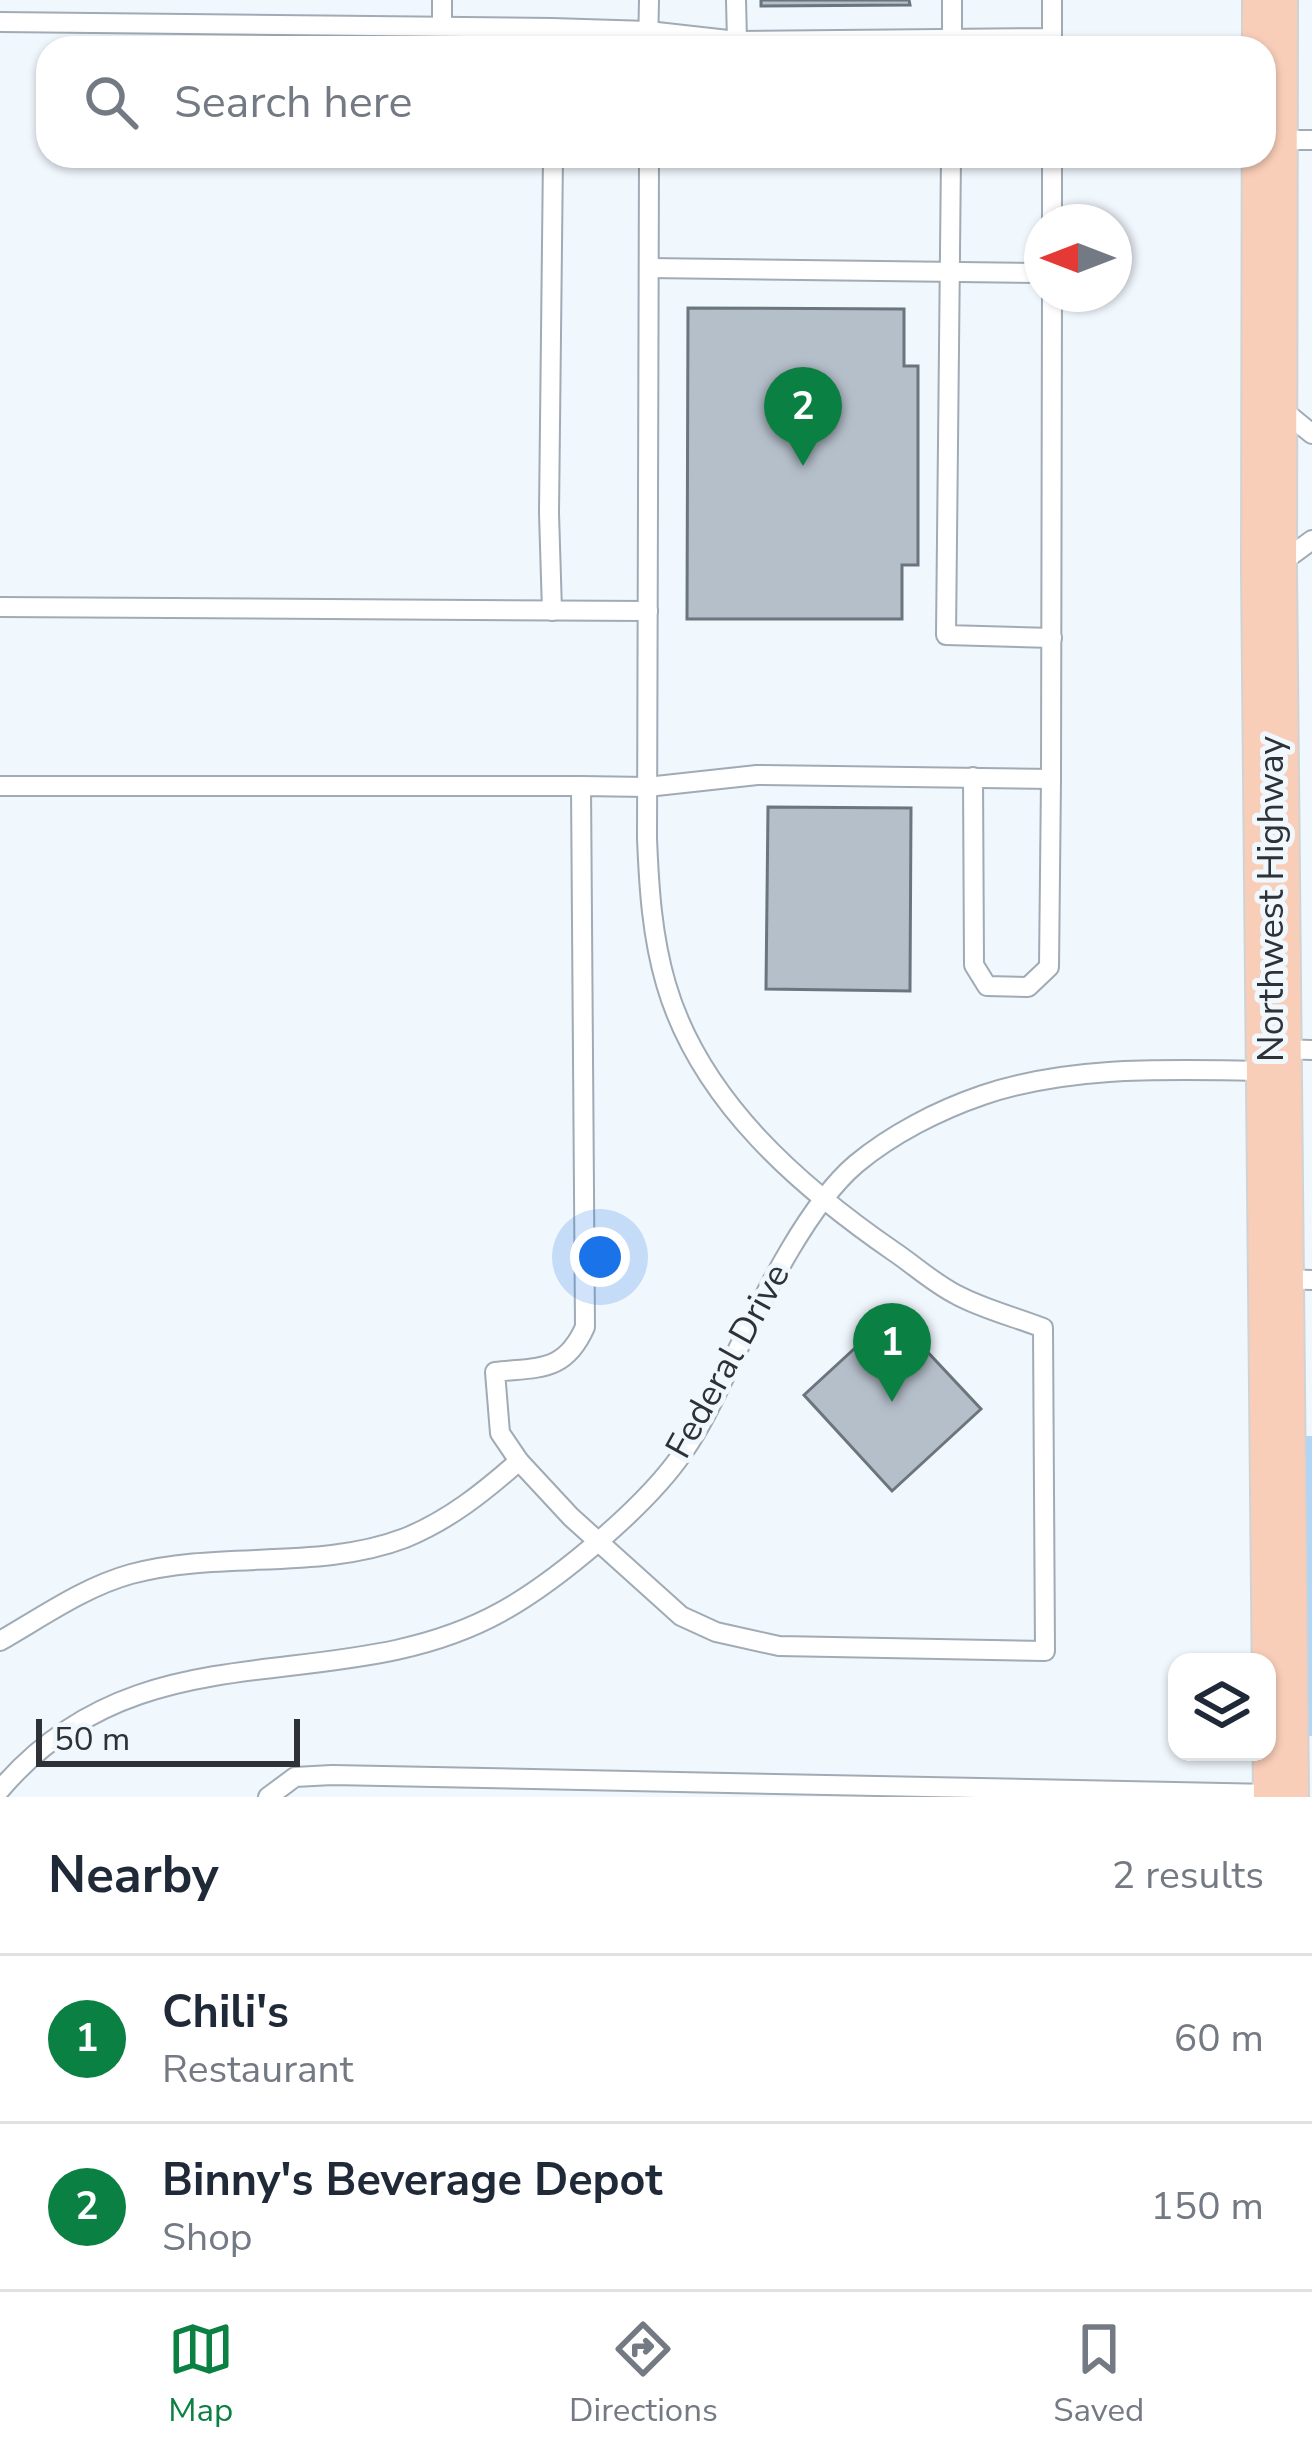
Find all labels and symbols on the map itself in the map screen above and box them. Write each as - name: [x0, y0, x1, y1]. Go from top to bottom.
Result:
- north arrow: [1024, 204, 1132, 312]
- pin: 2: [764, 367, 842, 466]
- street label: Northwest Highway: [1247, 736, 1296, 1062]
- your location: [570, 1227, 630, 1287]
- street label: Federal Drive: [654, 1255, 802, 1467]
- pin: 1: [853, 1303, 931, 1402]
- scale bar: [36, 1713, 300, 1766]

